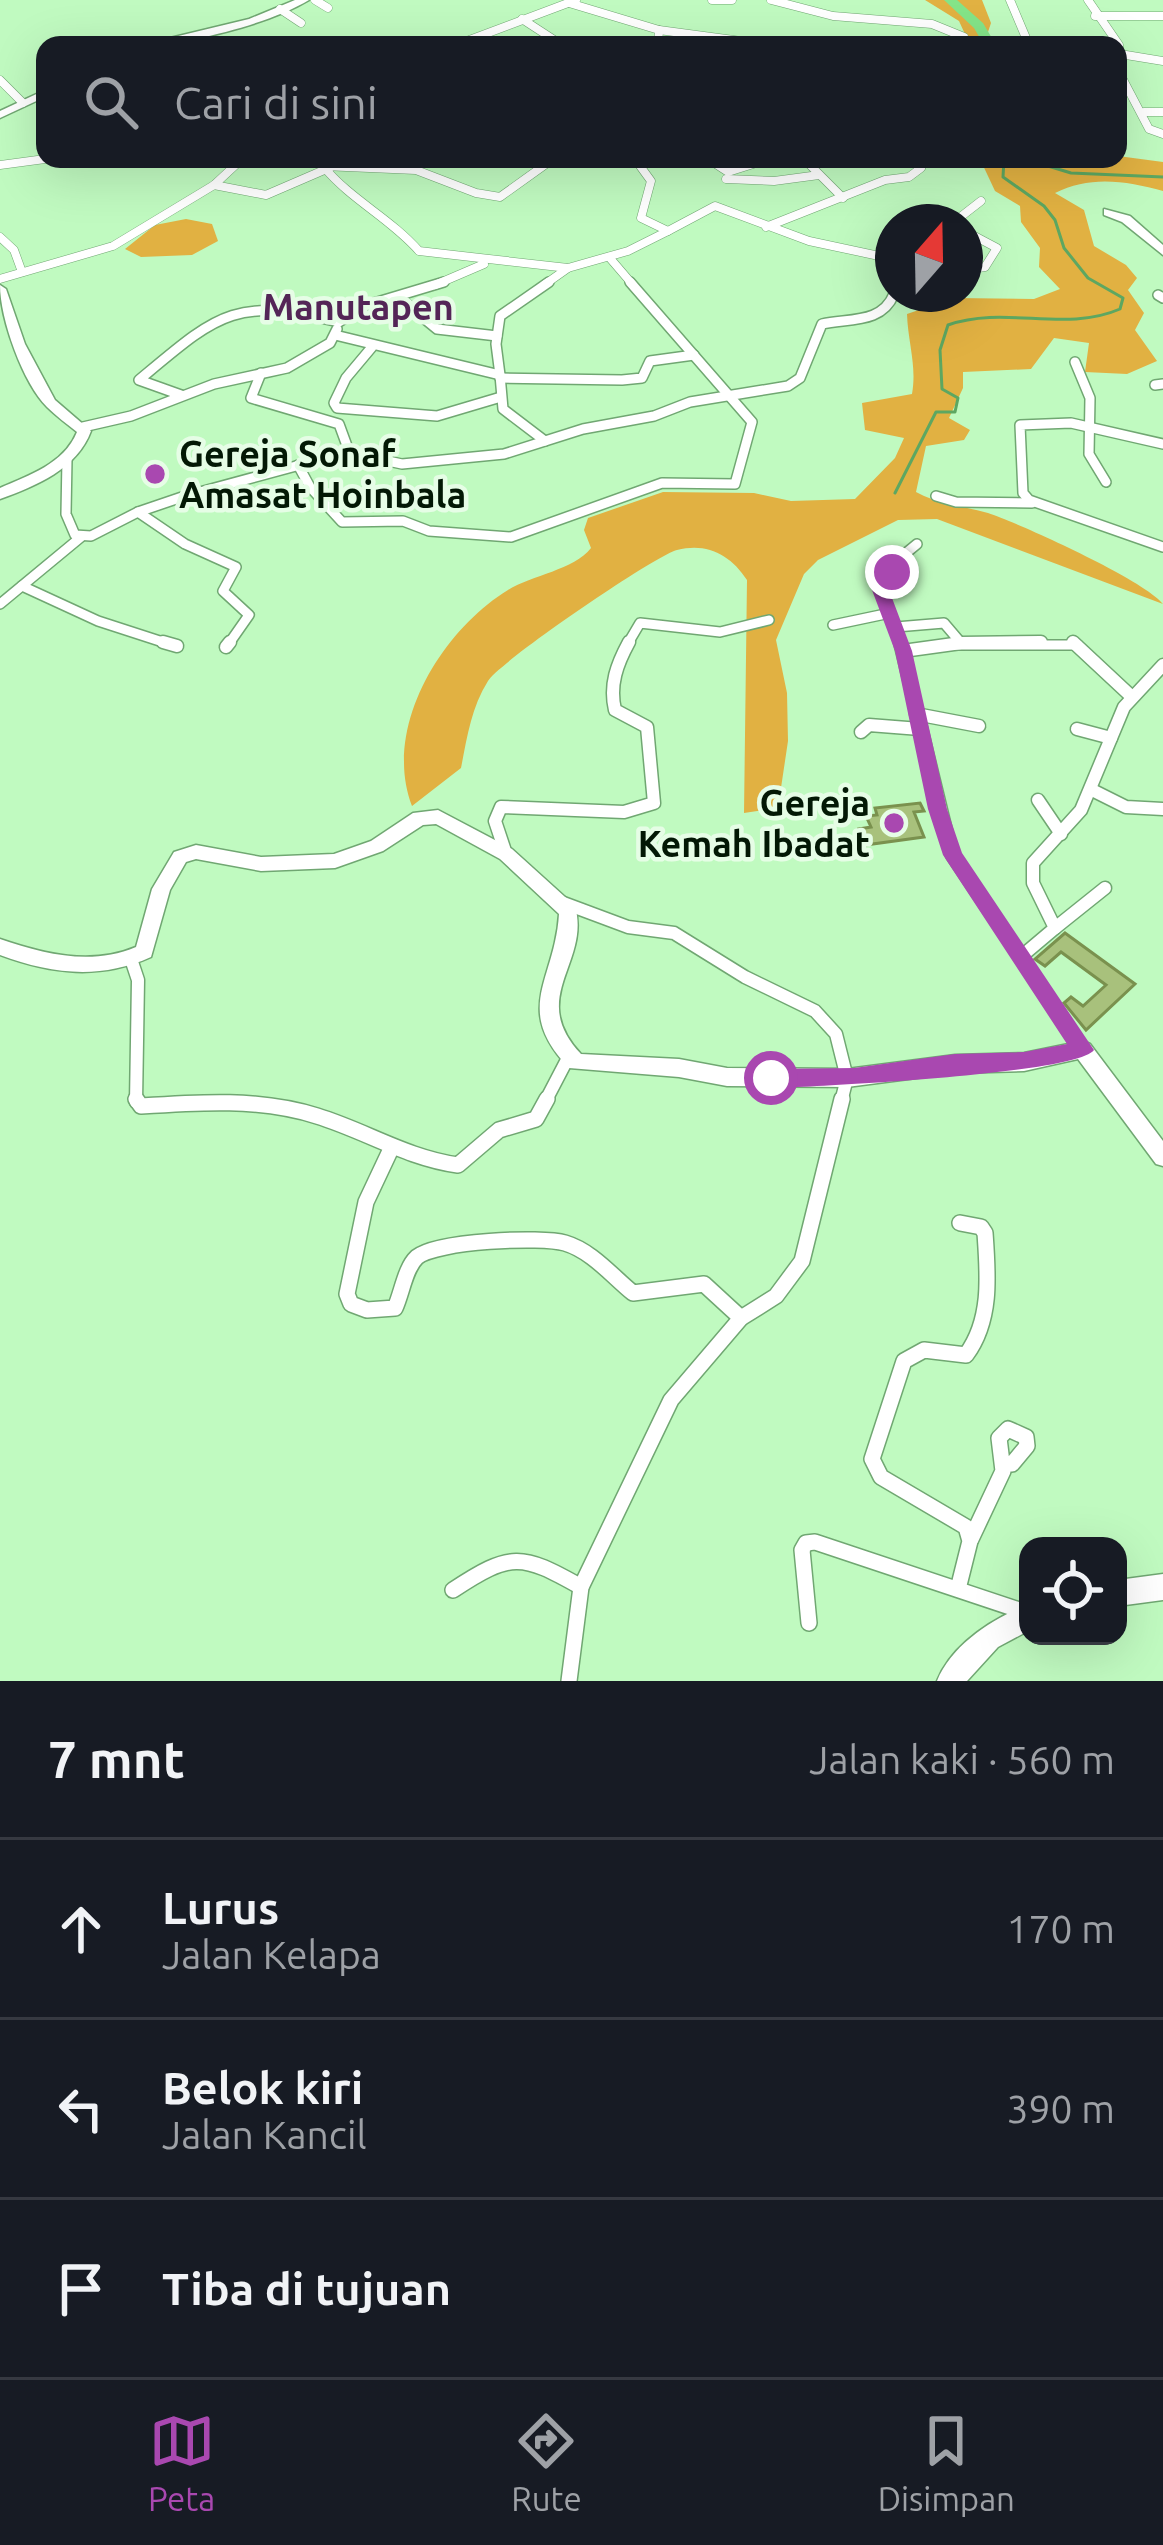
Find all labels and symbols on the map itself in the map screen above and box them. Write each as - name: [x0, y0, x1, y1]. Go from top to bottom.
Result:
- north arrow: [875, 204, 983, 312]
- district label: Manutapen: [262, 286, 454, 327]
- place label: Gereja Sonaf Amasat Hoinbala: [179, 433, 466, 515]
- marker: Gereja Sonaf Amasat Hoinbala: [142, 461, 168, 487]
- route end: [865, 545, 919, 599]
- place label: Gereja Kemah Ibadat: [638, 782, 870, 864]
- marker: Gereja Kemah Ibadat: [881, 810, 907, 836]
- route start: [744, 1051, 798, 1105]

